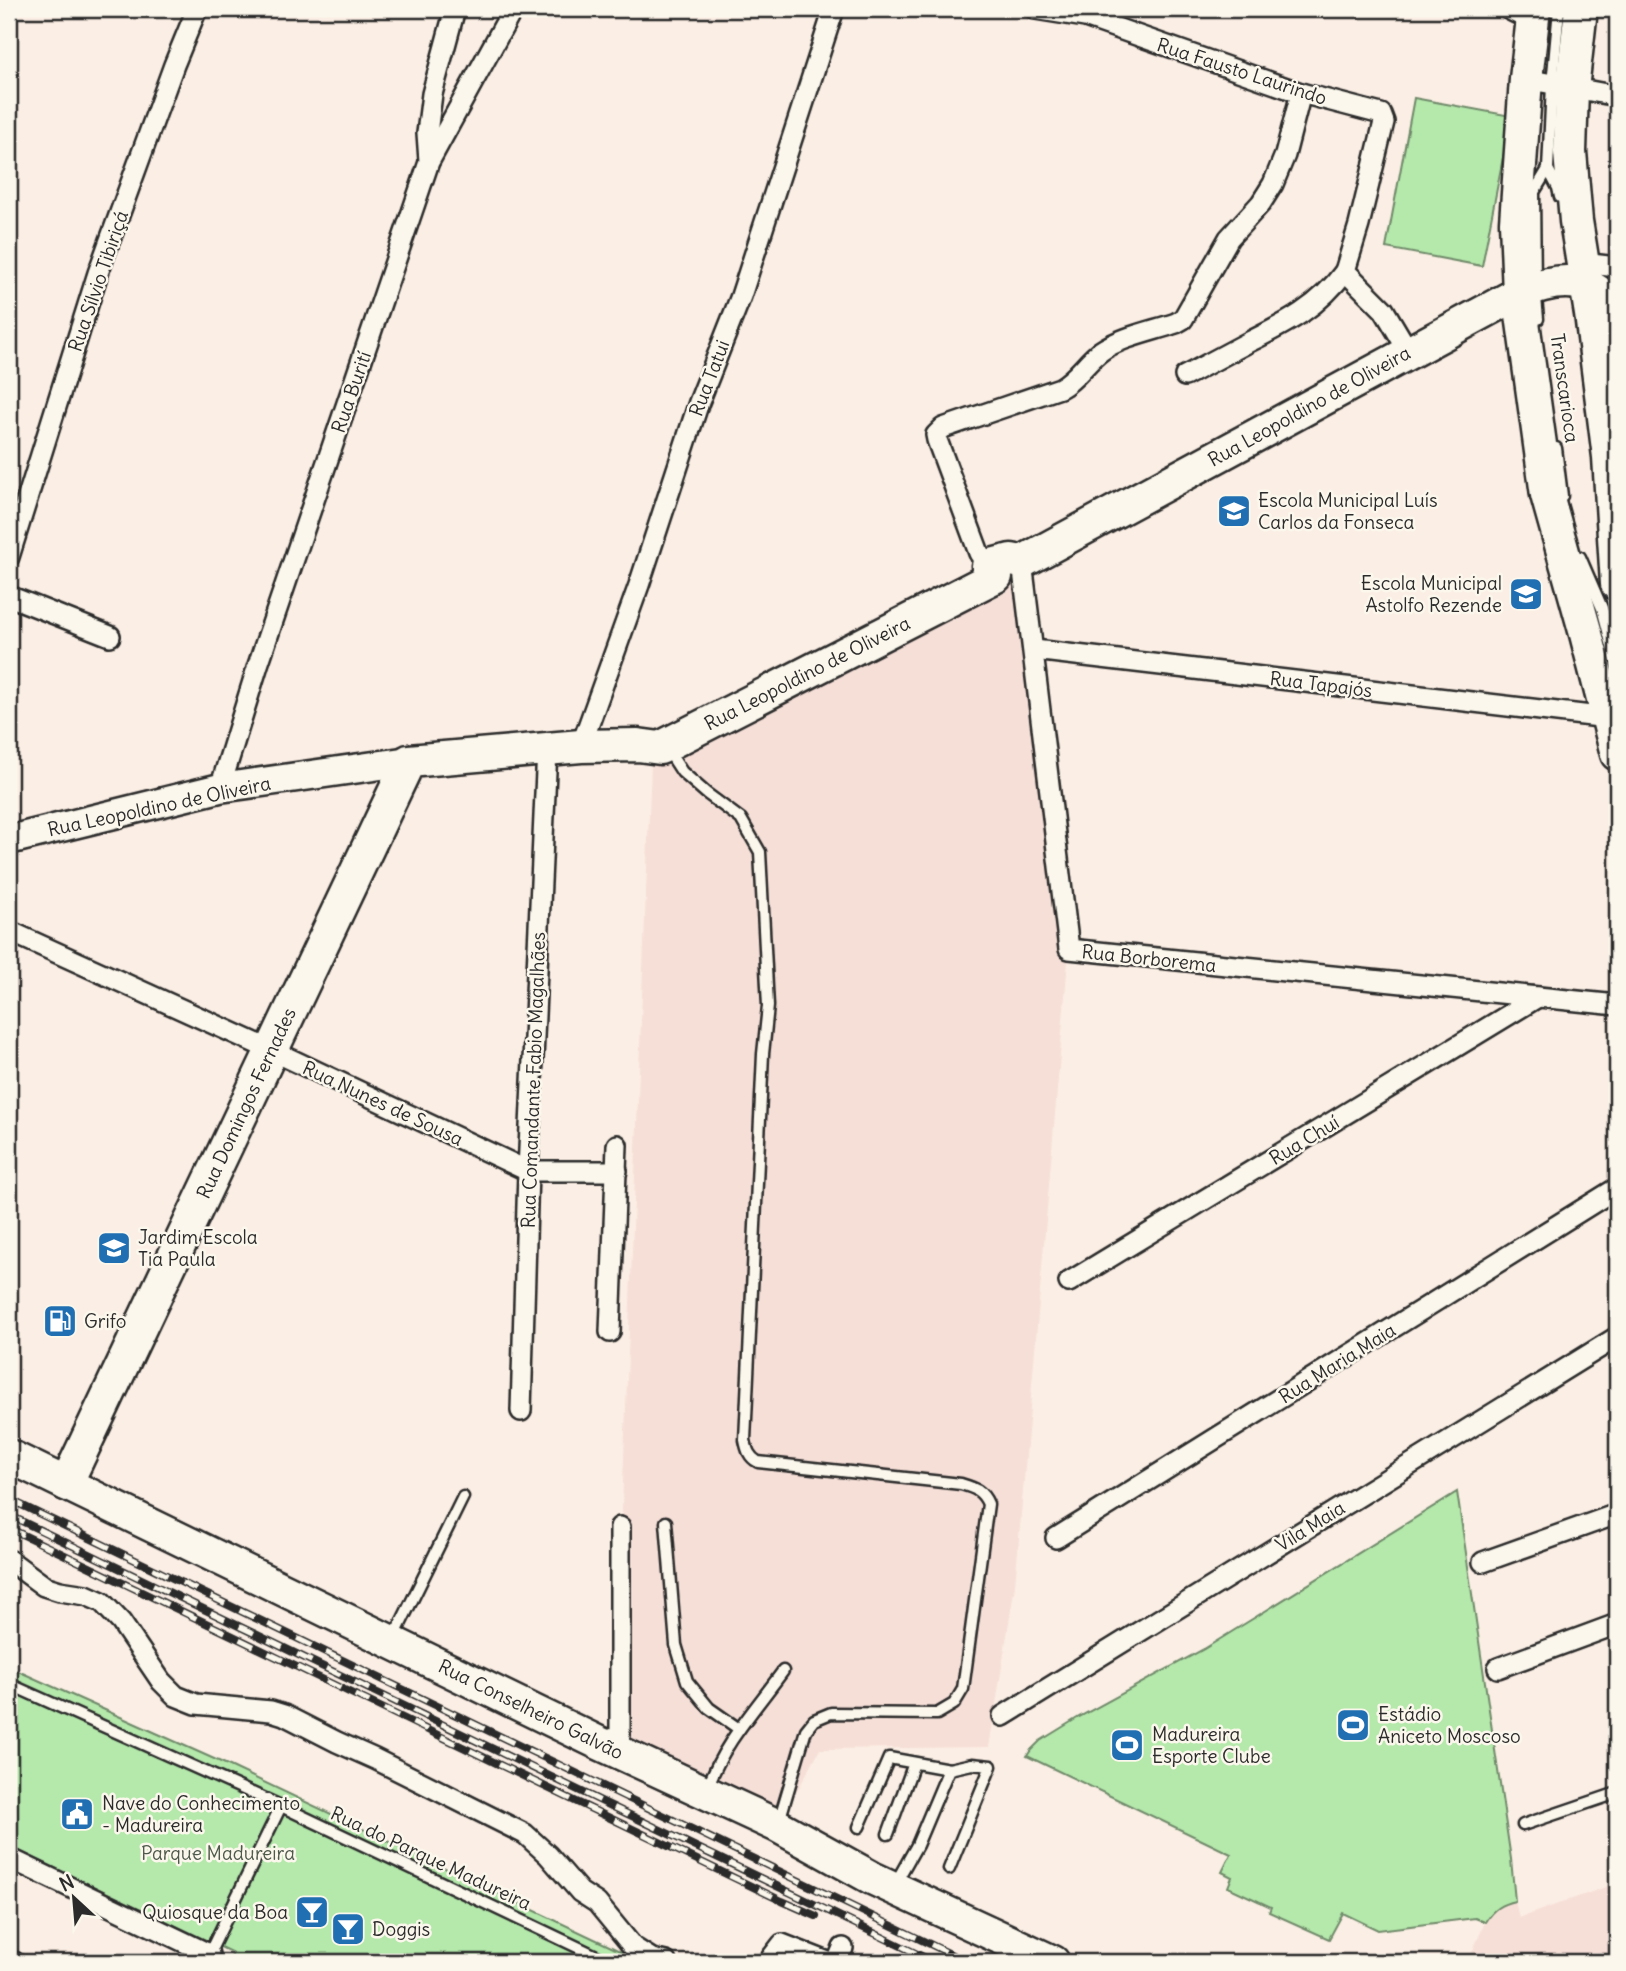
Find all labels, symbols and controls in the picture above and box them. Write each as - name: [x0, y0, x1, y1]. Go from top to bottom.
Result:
- street label: Rua Fausto Laurindo: [1154, 32, 1330, 110]
- street label: Rua Sílvio Tibiriçá: [63, 207, 133, 355]
- street label: Transcarioca: [1545, 332, 1585, 444]
- street label: Rua Tatui: [684, 337, 734, 419]
- street label: Rua Leopoldino de Oliveira: [1204, 340, 1414, 472]
- street label: Rua Burití: [326, 348, 376, 436]
- place label: Escola Municipal Luís Carlos da Fonseca: [1258, 488, 1438, 534]
- school or university icon: Escola Municipal Luís Carlos da Fonseca: [1215, 492, 1253, 530]
- place label: Escola Municipal Astolfo Rezende: [1361, 571, 1502, 617]
- school or university icon: Escola Municipal Astolfo Rezende: [1507, 575, 1545, 613]
- street label: Rua Leopoldino de Oliveira: [700, 611, 914, 735]
- street label: Rua Tapajós: [1268, 666, 1374, 702]
- street label: Rua Leopoldino de Oliveira: [45, 771, 273, 841]
- street label: Rua Comandante Fabio Magalhães: [516, 931, 550, 1229]
- street label: Rua Borborema: [1080, 939, 1218, 977]
- street label: Rua Domingos Fernades: [191, 1004, 301, 1202]
- street label: Rua Nunes de Sousa: [299, 1055, 467, 1151]
- street label: Rua Chuí: [1265, 1110, 1343, 1170]
- place label: Jardim Escola Tia Paula: [138, 1225, 258, 1271]
- school or university icon: Jardim Escola Tia Paula: [95, 1229, 133, 1267]
- fuel station icon: Grifo: [41, 1302, 79, 1340]
- place label: Grifo: [84, 1309, 126, 1333]
- street label: Rua Maria Maia: [1274, 1317, 1400, 1408]
- street label: Vila Maia: [1271, 1495, 1349, 1557]
- street label: Rua Conselheiro Galvão: [434, 1654, 628, 1764]
- place label: Estádio Aniceto Moscoso: [1378, 1702, 1521, 1748]
- sports icon: Estádio Aniceto Moscoso: [1334, 1706, 1372, 1744]
- place label: Madureira Esporte Clube: [1152, 1722, 1271, 1768]
- sports icon: Madureira Esporte Clube: [1108, 1726, 1146, 1764]
- place label: Nave do Conhecimento - Madureira: [102, 1791, 300, 1837]
- public building icon: Nave do Conhecimento - Madureira: [58, 1795, 96, 1833]
- street label: Rua do Parque Madureira: [327, 1801, 535, 1915]
- park label: Parque Madureira: [141, 1841, 295, 1865]
- north arrow: [38, 1862, 108, 1932]
- text: N: [55, 1869, 78, 1896]
- bar icon: Quiosque da Boa: [293, 1893, 331, 1931]
- place label: Quiosque da Boa: [142, 1900, 288, 1924]
- bar icon: Doggis: [329, 1910, 367, 1948]
- place label: Doggis: [372, 1917, 430, 1941]

